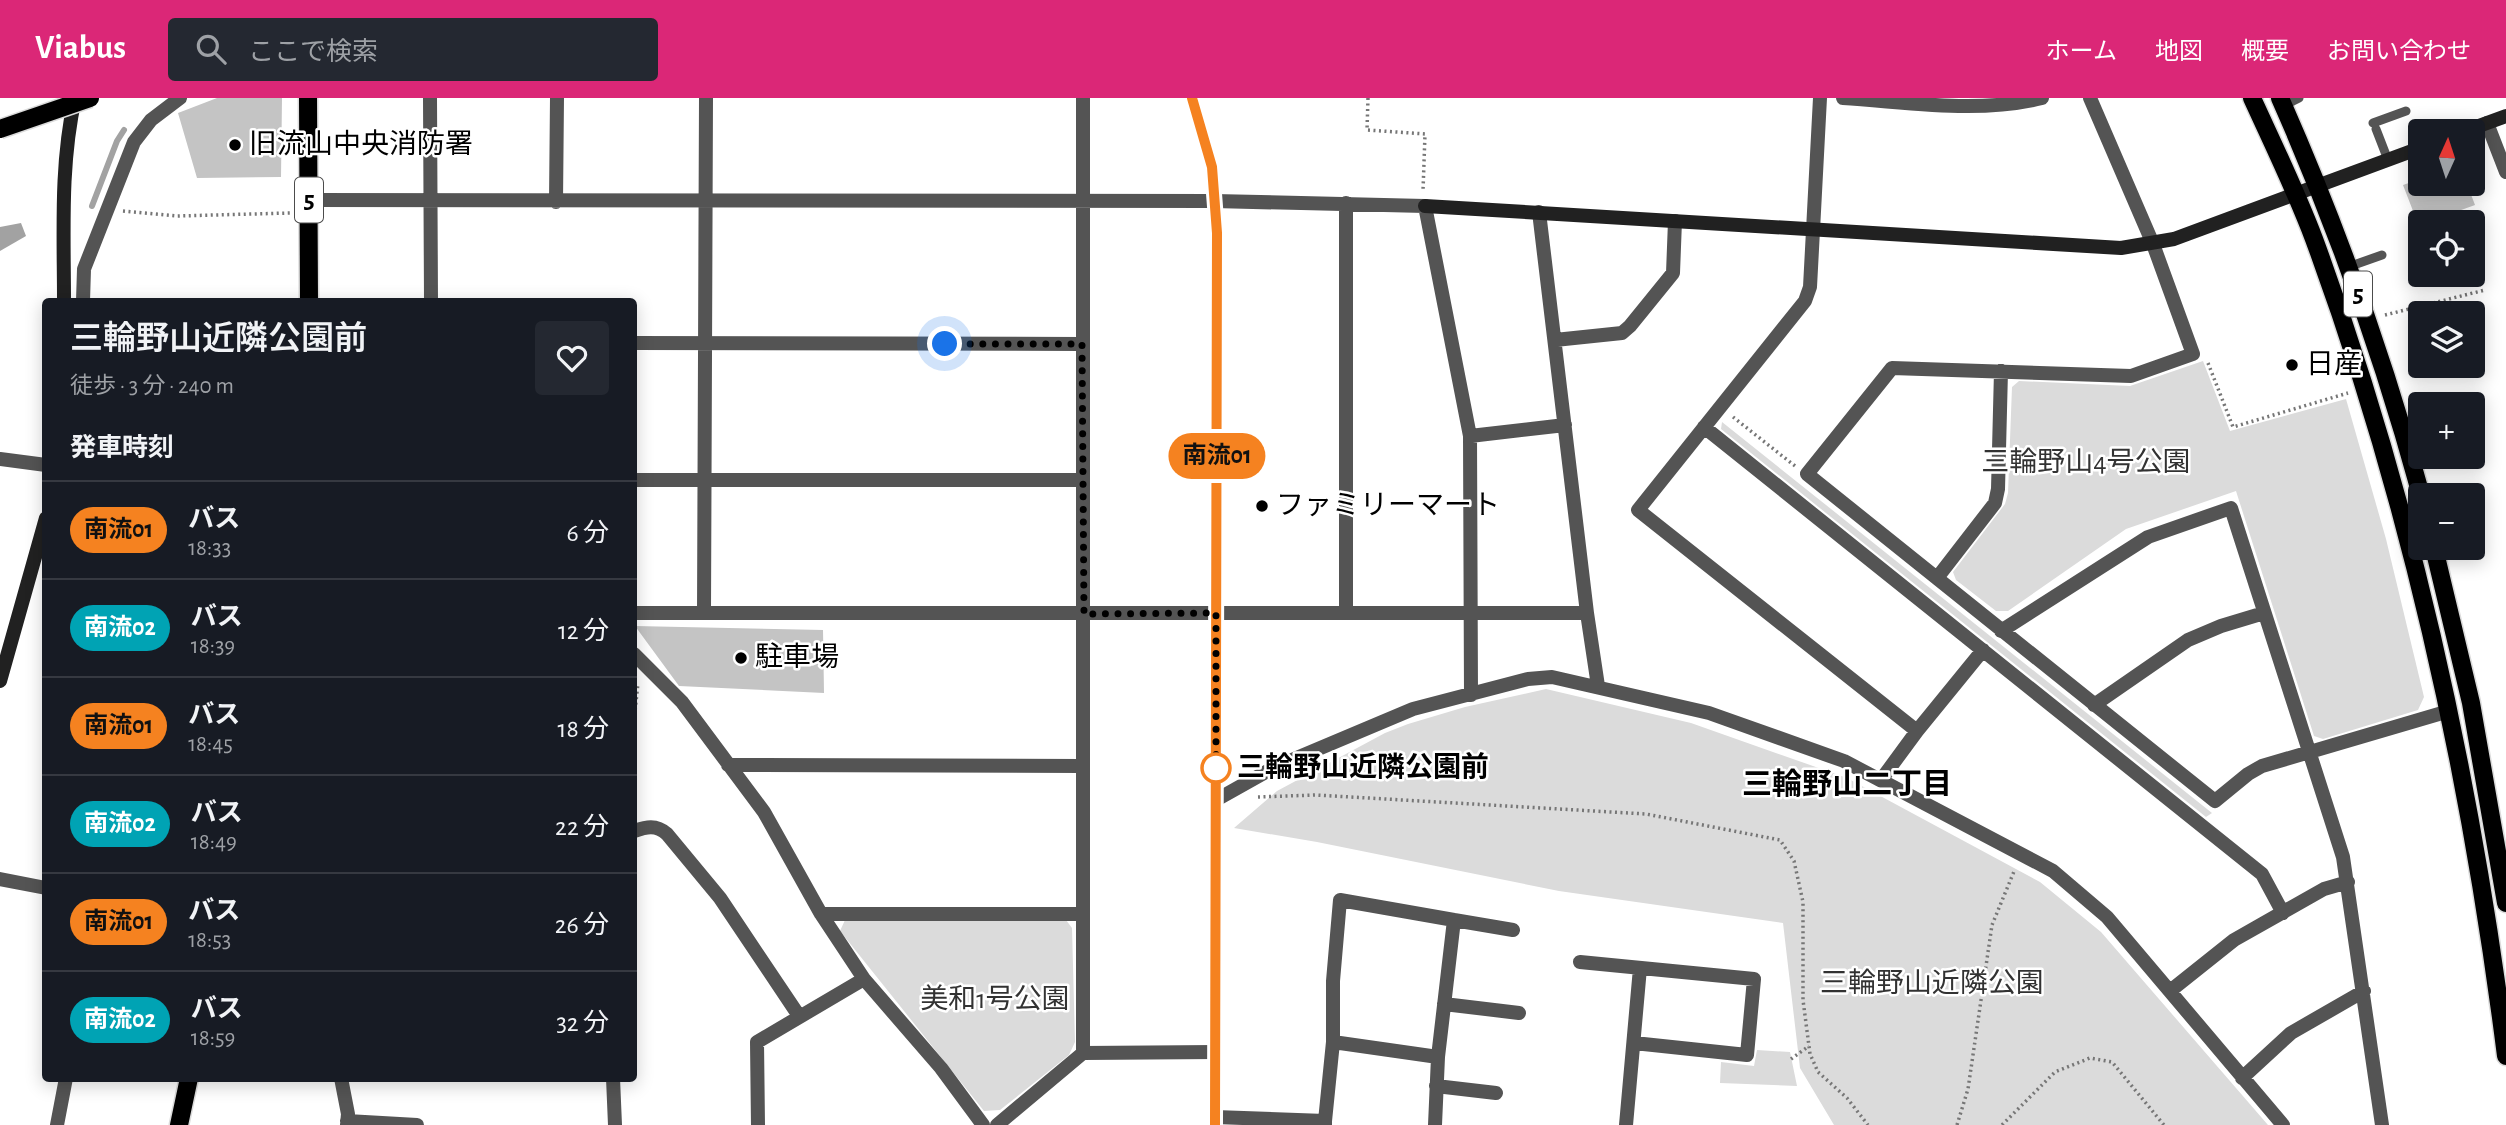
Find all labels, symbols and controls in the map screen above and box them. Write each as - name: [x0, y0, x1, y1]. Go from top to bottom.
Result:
- search box: [168, 18, 658, 81]
- icon: search: [192, 30, 230, 68]
- text: Viabus: [35, 32, 126, 65]
- text: ここで検索: [248, 39, 378, 65]
- text: ホーム: [2046, 40, 2117, 64]
- text: 地図: [2155, 40, 2203, 64]
- text: 概要: [2241, 40, 2289, 64]
- text: お問い合わせ: [2327, 40, 2471, 64]
- north arrow: [2408, 119, 2485, 196]
- map controls: [2408, 119, 2485, 560]
- place label: 旧流山中央消防署: [249, 129, 473, 159]
- marker: 旧流山中央消防署: [227, 137, 243, 153]
- road number: 5: [295, 178, 323, 222]
- button: locate: [2408, 210, 2485, 287]
- road number: 5: [2344, 272, 2372, 316]
- button: layers: [2408, 301, 2485, 378]
- button: heart: [535, 321, 609, 395]
- text: 三輪野山近隣公園前: [70, 323, 367, 356]
- your location: [927, 326, 962, 361]
- place label: 日産: [2306, 349, 2362, 379]
- marker: 日産: [2284, 357, 2300, 373]
- text: 徒歩 · 3 分 · 240 m: [70, 375, 234, 398]
- button: +: [2408, 392, 2485, 469]
- line badge: 南流01: [1168, 433, 1266, 479]
- text: 発車時刻: [70, 435, 174, 461]
- text: 南流01: [1182, 444, 1252, 468]
- park label: 三輪野山4号公園: [1981, 447, 2191, 477]
- button: −: [2408, 483, 2485, 560]
- place label: ファミリーマート: [1276, 492, 1500, 520]
- marker: ファミリーマート: [1254, 498, 1270, 514]
- text: バス: [188, 506, 240, 532]
- text: 南流01: [84, 518, 153, 542]
- text: 6 分: [566, 520, 609, 546]
- text: 18:33: [188, 537, 231, 560]
- text: バス: [191, 604, 243, 630]
- text: 南流02: [84, 616, 156, 640]
- text: 12 分: [558, 618, 609, 644]
- text: 18:39: [191, 635, 235, 658]
- place label: 駐車場: [755, 642, 839, 672]
- marker: 駐車場: [733, 650, 749, 666]
- text: バス: [188, 702, 240, 728]
- text: 南流01: [84, 714, 153, 738]
- text: 18 分: [557, 716, 609, 742]
- text: 18:45: [188, 733, 233, 756]
- place label: 三輪野山近隣公園前: [1237, 751, 1489, 782]
- marker: 三輪野山近隣公園前: [1201, 753, 1231, 783]
- district label: 三輪野山二丁目: [1742, 768, 1952, 800]
- text: バス: [191, 800, 243, 826]
- text: 南流02: [84, 812, 156, 836]
- text: 22 分: [555, 814, 609, 840]
- text: 18:49: [191, 831, 237, 854]
- text: バス: [188, 898, 240, 924]
- text: 南流01: [84, 910, 153, 934]
- text: 26 分: [555, 912, 609, 938]
- text: 18:53: [188, 929, 231, 952]
- park label: 三輪野山近隣公園: [1820, 968, 2044, 998]
- park label: 美和1号公園: [920, 984, 1070, 1014]
- text: バス: [191, 996, 243, 1022]
- text: 南流02: [84, 1008, 156, 1032]
- text: 32 分: [556, 1010, 609, 1036]
- text: 18:59: [191, 1027, 235, 1050]

